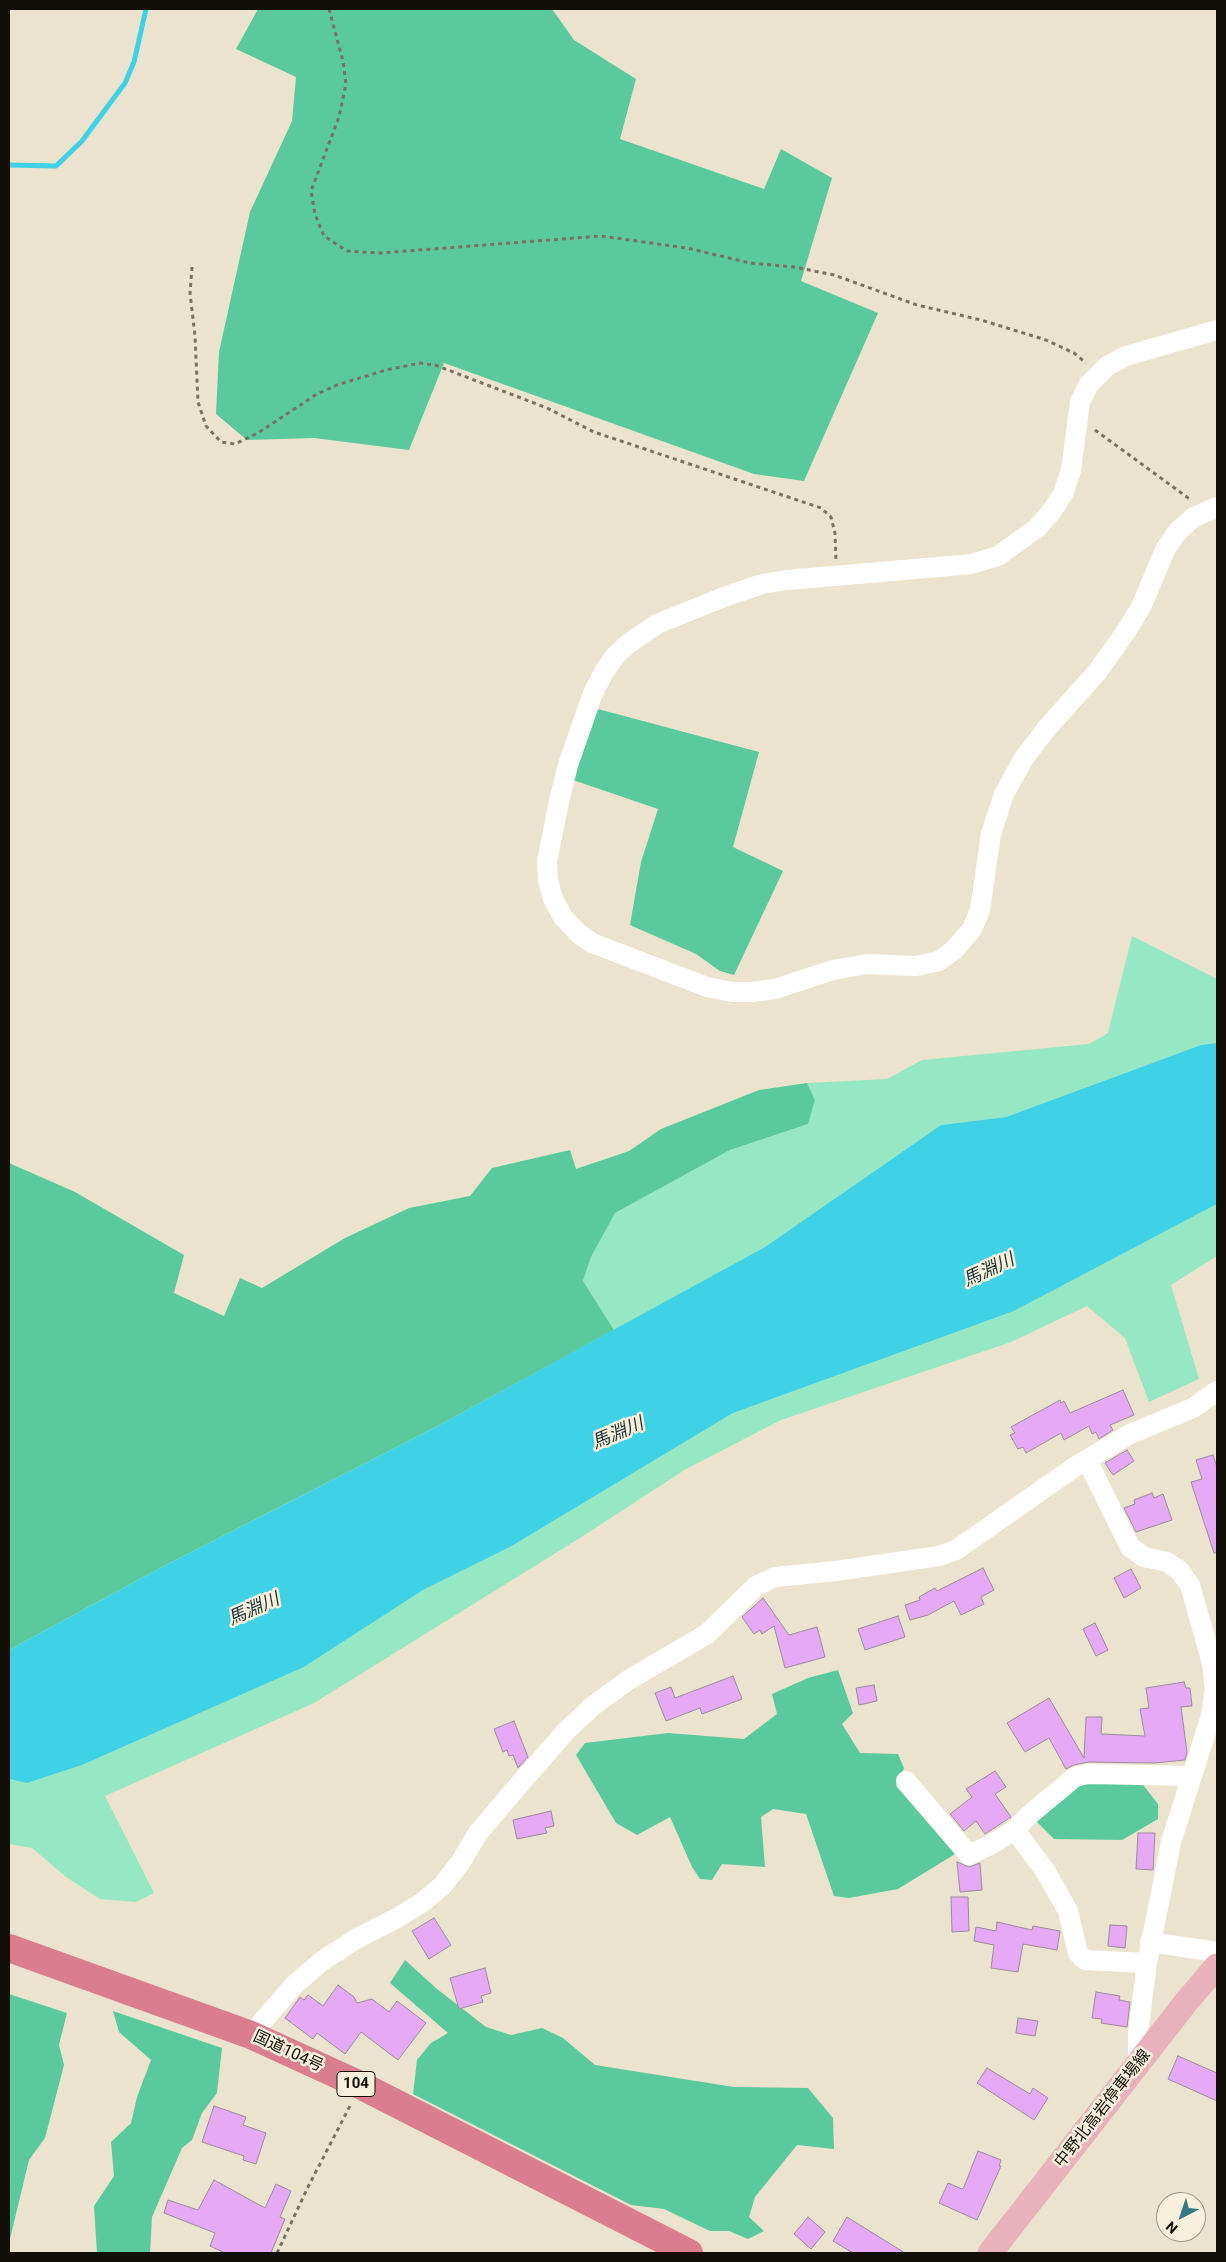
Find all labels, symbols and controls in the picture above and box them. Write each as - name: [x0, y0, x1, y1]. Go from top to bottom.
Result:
- water label: 馬淵川: [960, 1250, 1018, 1292]
- water label: 馬淵川: [589, 1414, 647, 1454]
- water label: 馬淵川: [225, 1589, 283, 1631]
- street label: 国道104号: [250, 2027, 326, 2077]
- street label: 中野北高岩停車場線: [1051, 2046, 1155, 2172]
- road number: 104: [337, 2072, 375, 2096]
- north arrow: [1156, 2192, 1206, 2242]
- text: N: [1163, 2218, 1181, 2237]

